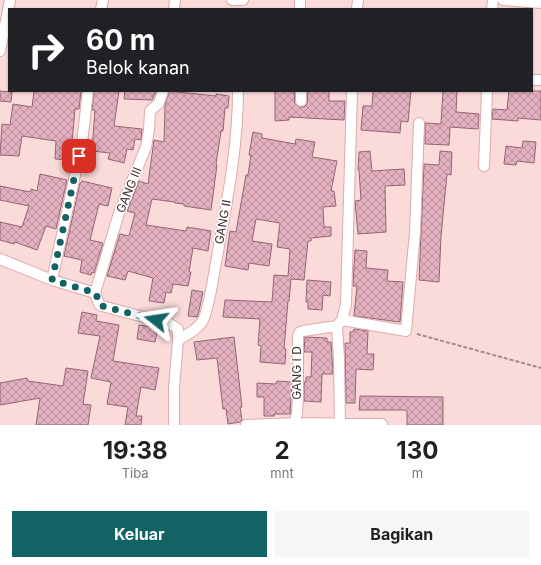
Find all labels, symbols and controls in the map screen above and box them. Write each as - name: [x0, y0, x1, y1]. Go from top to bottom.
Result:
- text: 60 m: [86, 23, 155, 57]
- icon: right: [20, 24, 72, 76]
- text: Belok kanan: [86, 57, 190, 78]
- pin: [62, 139, 96, 173]
- icon: arrive: [68, 145, 90, 167]
- street label: GANG III: [113, 165, 144, 215]
- street label: GANG II: [211, 199, 234, 245]
- position arrow: [135, 299, 177, 341]
- street label: GANG I D: [289, 346, 304, 400]
- text: 19:38: [103, 436, 168, 465]
- text: 2: [274, 436, 290, 465]
- text: 130: [396, 436, 438, 465]
- text: Tiba: [122, 465, 149, 481]
- text: mnt: [270, 465, 294, 481]
- text: m: [412, 465, 423, 481]
- button: Keluar: [12, 511, 267, 557]
- button: Bagikan: [275, 511, 529, 557]

